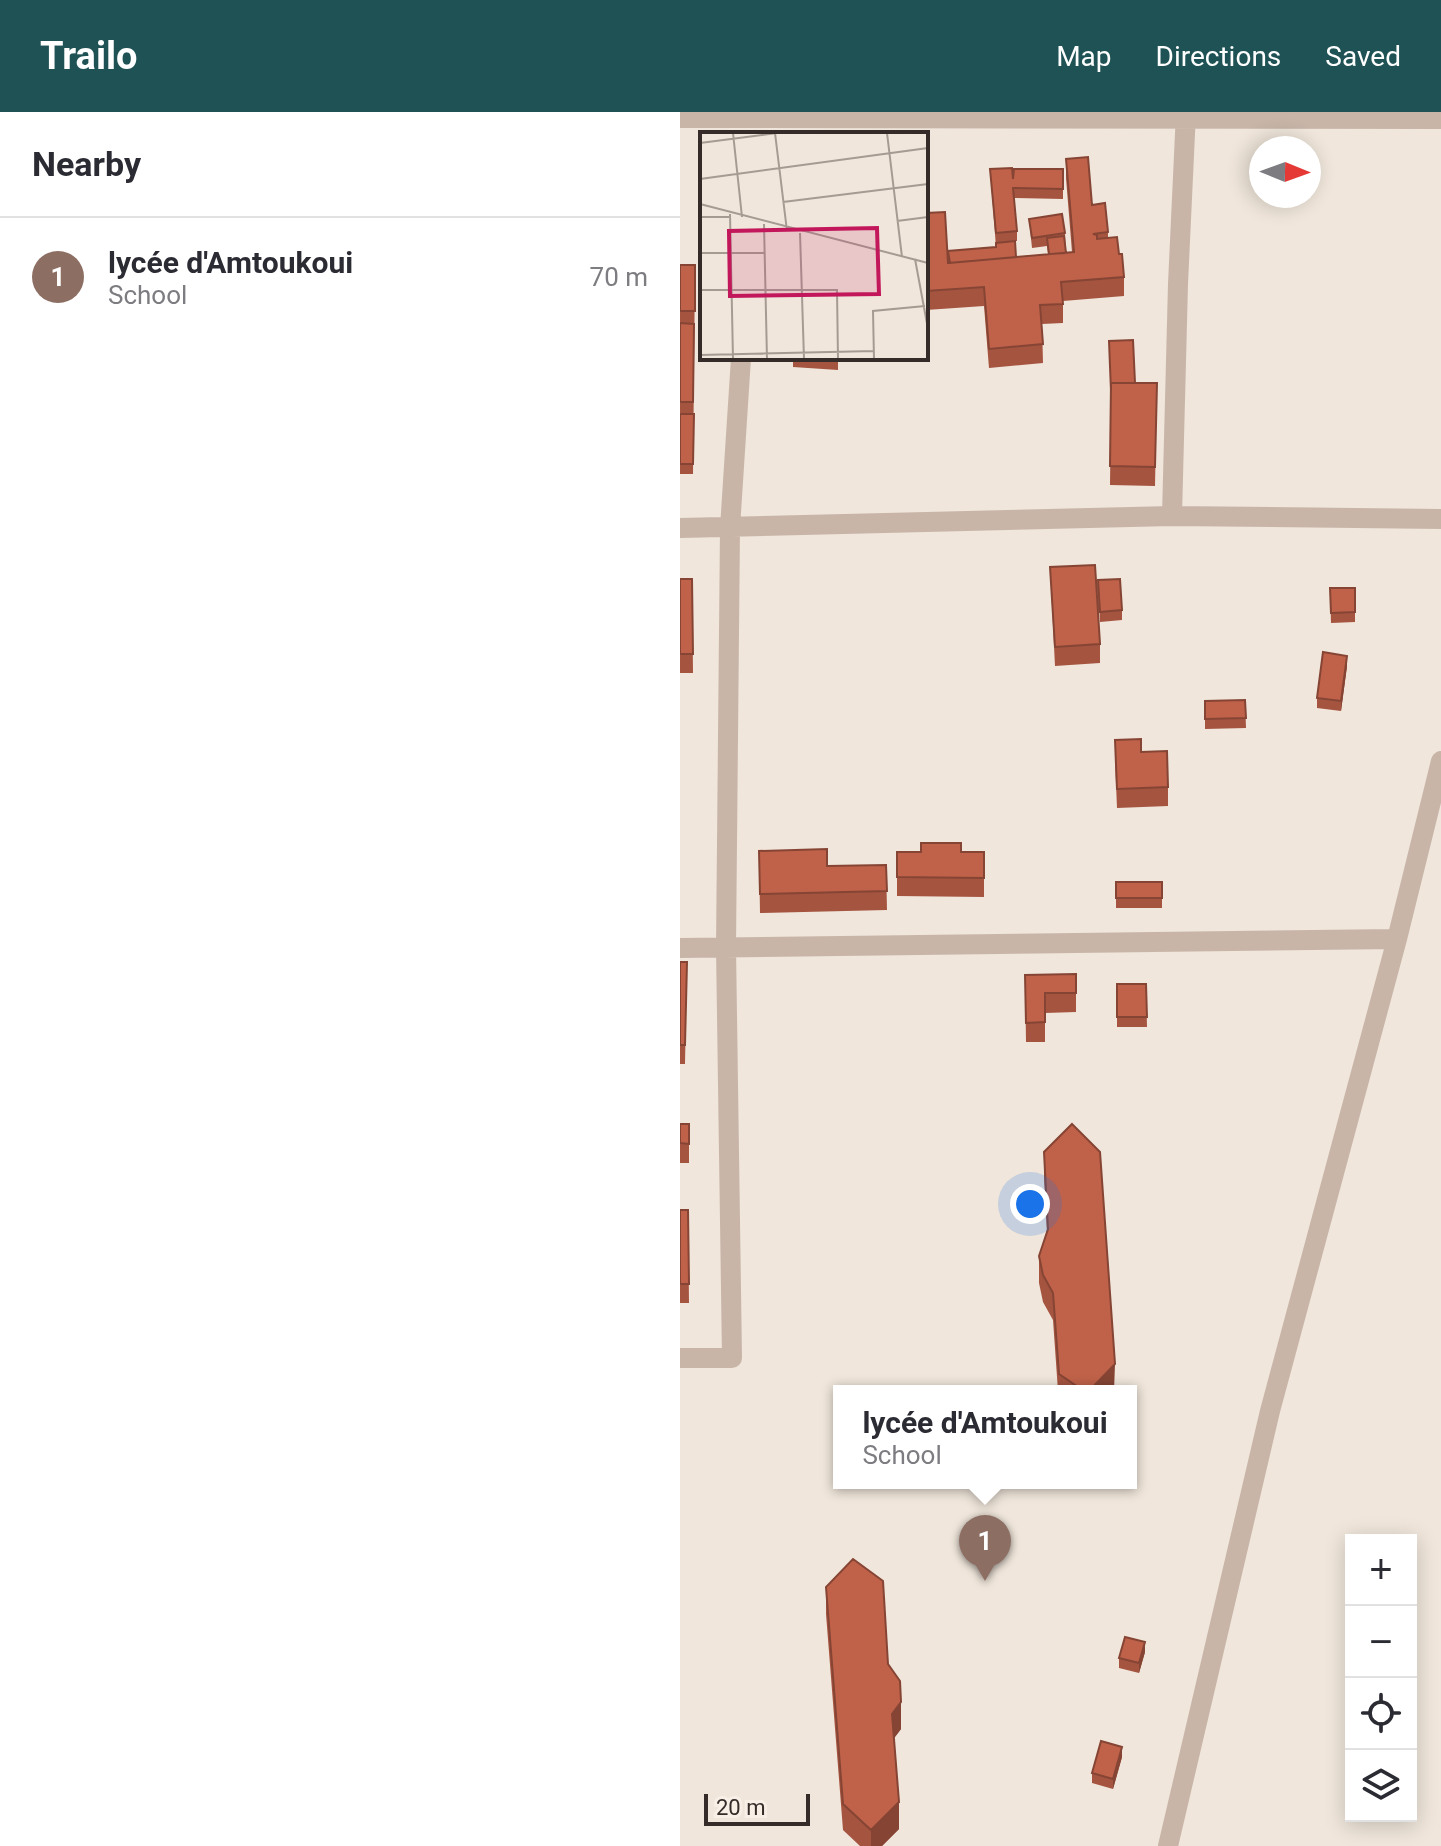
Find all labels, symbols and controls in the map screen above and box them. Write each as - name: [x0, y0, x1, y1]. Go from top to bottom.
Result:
- text: Trailo: [40, 34, 137, 78]
- text: Map: [1056, 40, 1112, 73]
- text: Directions: [1156, 40, 1281, 73]
- text: Saved: [1325, 40, 1401, 73]
- inset map: [700, 132, 928, 360]
- north arrow: [1249, 136, 1321, 208]
- text: Nearby: [32, 144, 141, 184]
- text: lycée d'Amtoukoui: [108, 245, 353, 280]
- text: 1: [51, 262, 65, 292]
- text: 70 m: [590, 262, 648, 292]
- text: School: [108, 280, 187, 310]
- your location: [1010, 1184, 1050, 1224]
- popup: [833, 1385, 1137, 1489]
- text: lycée d'Amtoukoui: [862, 1405, 1108, 1440]
- text: School: [862, 1440, 942, 1470]
- pin: 1: [959, 1515, 1011, 1581]
- map controls: [1345, 1534, 1417, 1822]
- button: +: [1345, 1534, 1417, 1606]
- button: −: [1345, 1606, 1417, 1678]
- button: locate: [1345, 1678, 1417, 1750]
- button: layers: [1345, 1750, 1417, 1822]
- scale bar: [704, 1790, 810, 1826]
- text: 20 m: [716, 1795, 765, 1820]

